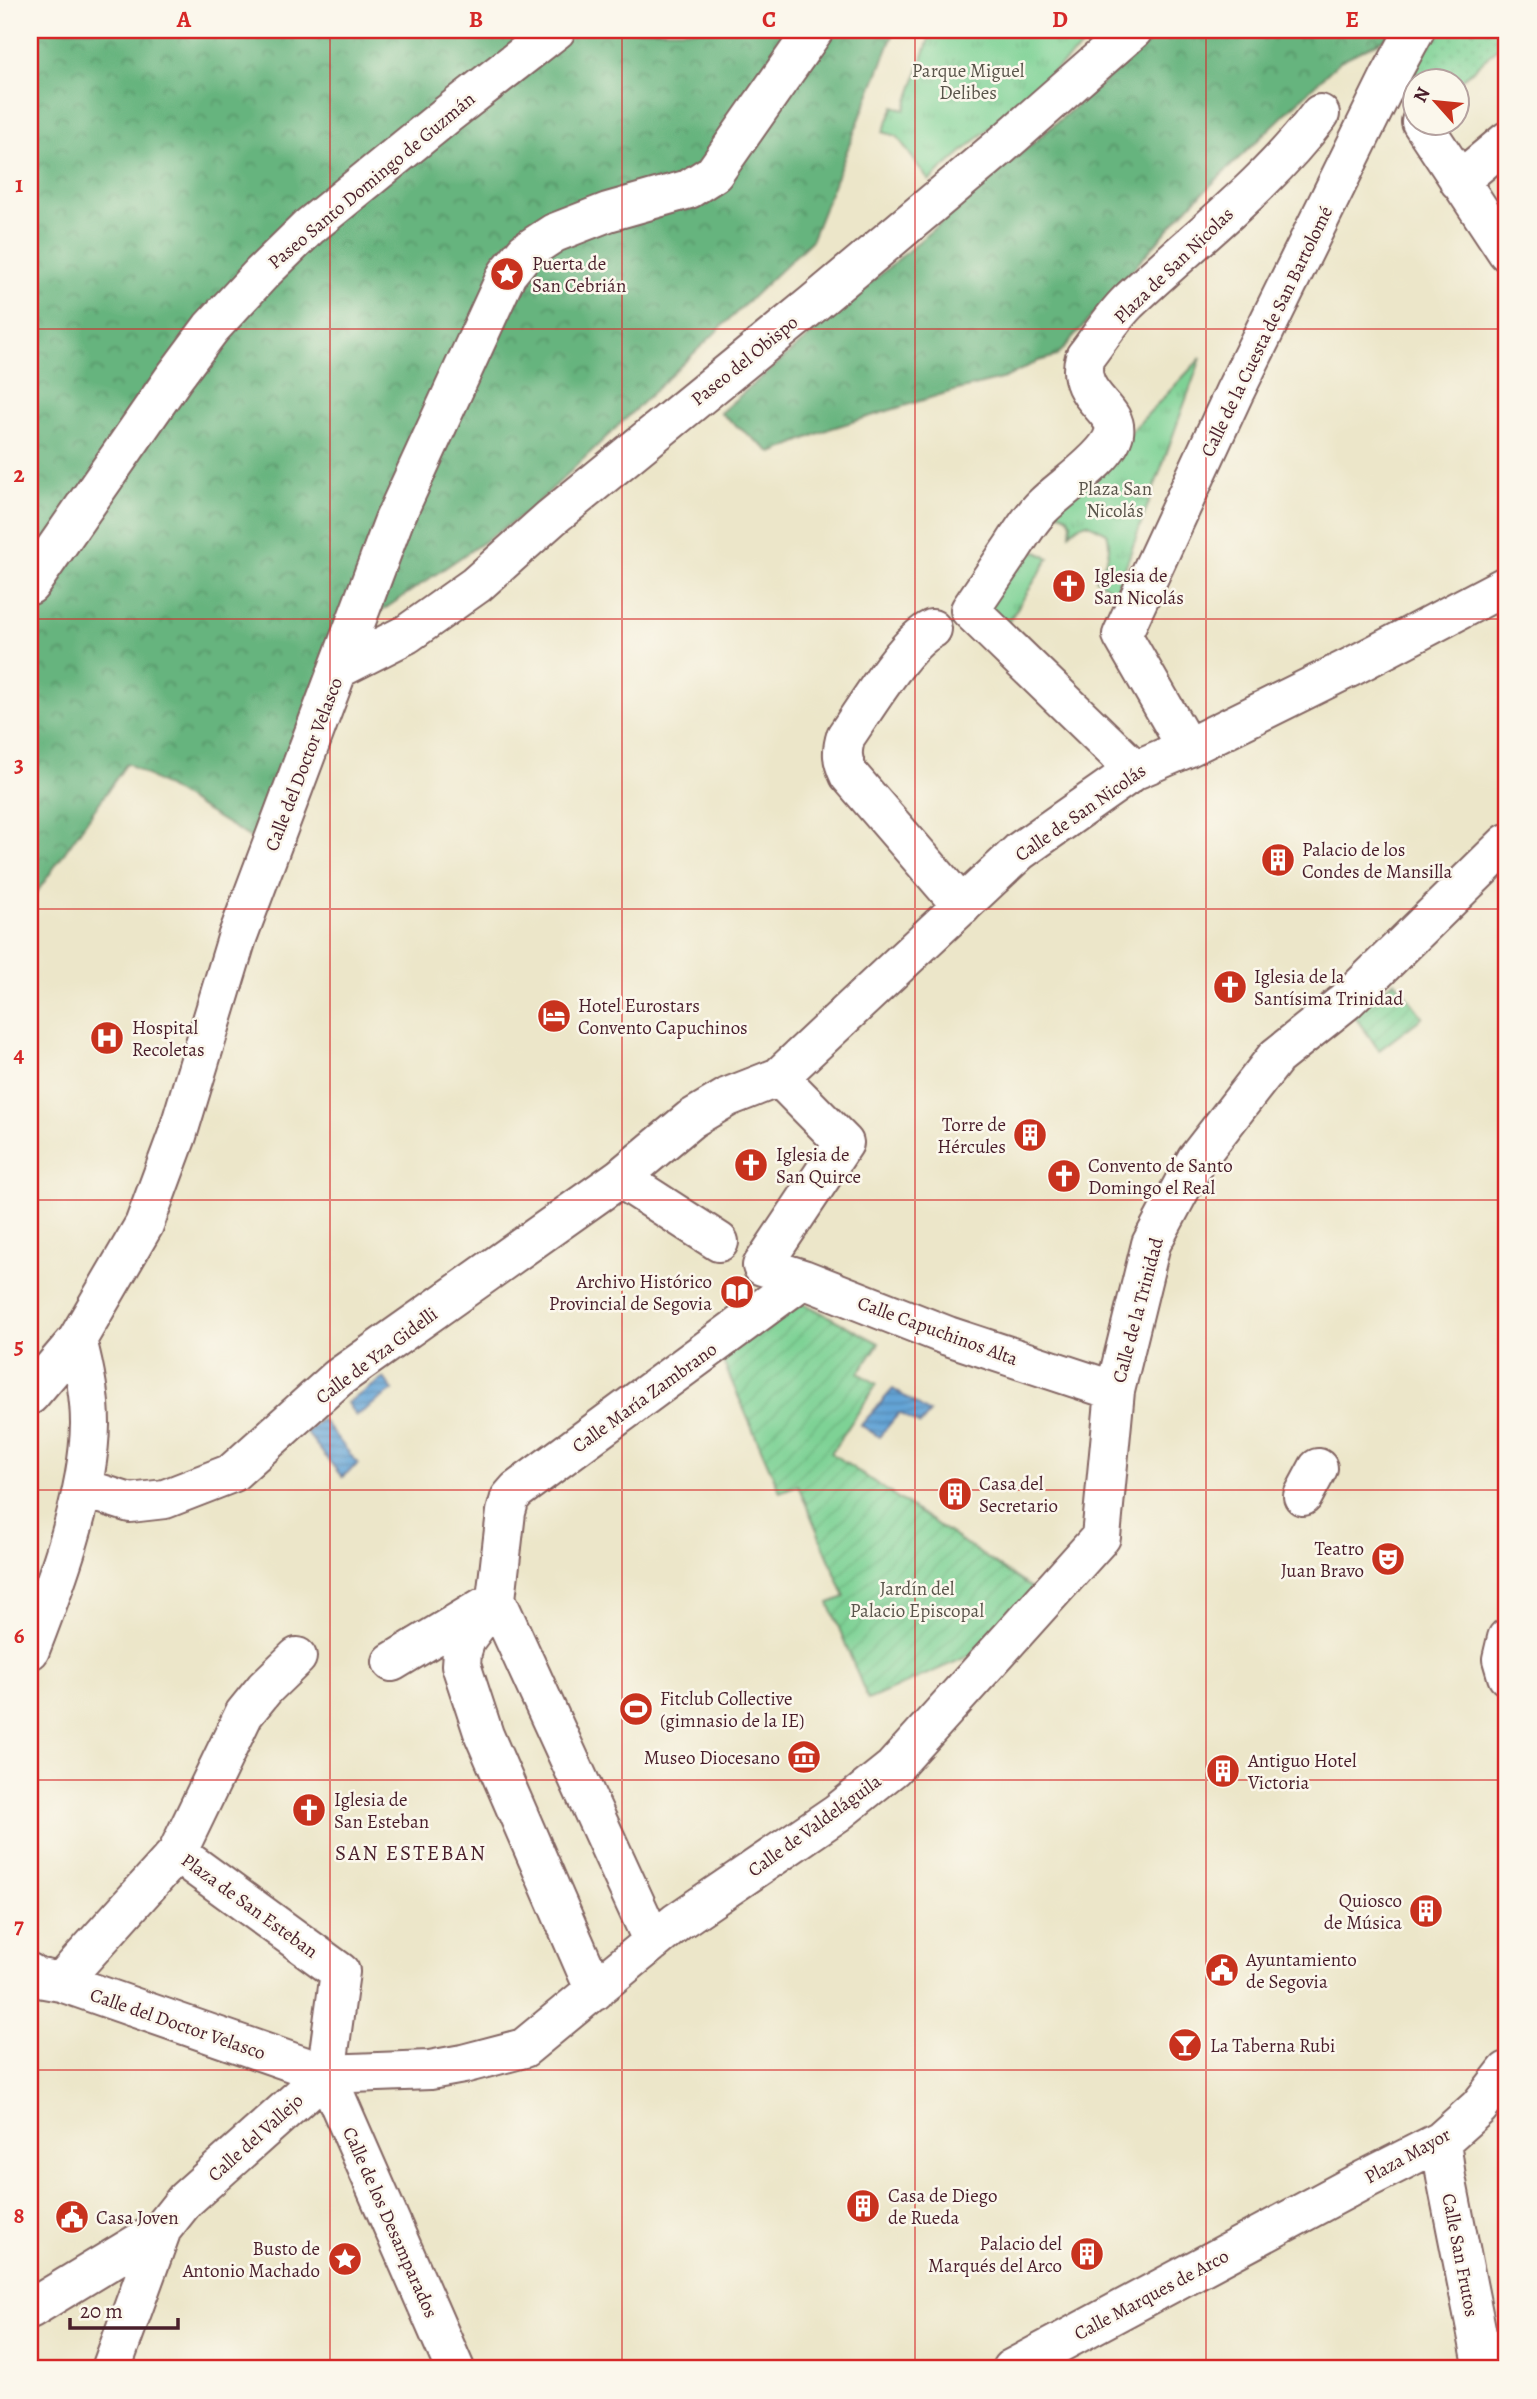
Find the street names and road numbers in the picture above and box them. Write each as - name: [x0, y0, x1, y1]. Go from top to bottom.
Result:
- street label: Paseo Santo Domingo de Guzmán: [263, 86, 481, 275]
- street label: Plaza de San Nicolas: [1108, 202, 1239, 330]
- street label: Calle de la Cuesta de San Bartolomé: [1195, 202, 1339, 461]
- street label: Paseo del Obispo: [686, 310, 804, 412]
- street label: Calle del Doctor Velasco: [259, 674, 349, 855]
- street label: Calle de San Nicolás: [1010, 758, 1151, 868]
- street label: Calle de la Trinidad: [1106, 1234, 1170, 1386]
- street label: Calle Capuchinos Alta: [854, 1290, 1021, 1372]
- street label: Calle de Yza Gidelli: [310, 1301, 443, 1410]
- street label: Calle María Zambrano: [567, 1336, 722, 1459]
- street label: Calle de Valdeláguila: [743, 1768, 887, 1883]
- street label: Plaza de San Esteban: [176, 1847, 323, 1964]
- street label: Calle del Doctor Velasco: [86, 1982, 269, 2066]
- street label: Calle del Vallejo: [202, 2088, 309, 2188]
- street label: Plaza Mayor: [1360, 2122, 1455, 2190]
- street label: Calle de los Desamparados: [336, 2123, 444, 2322]
- street label: Calle San Frutos: [1435, 2191, 1485, 2319]
- street label: Calle Marques de Arco: [1070, 2243, 1233, 2347]

